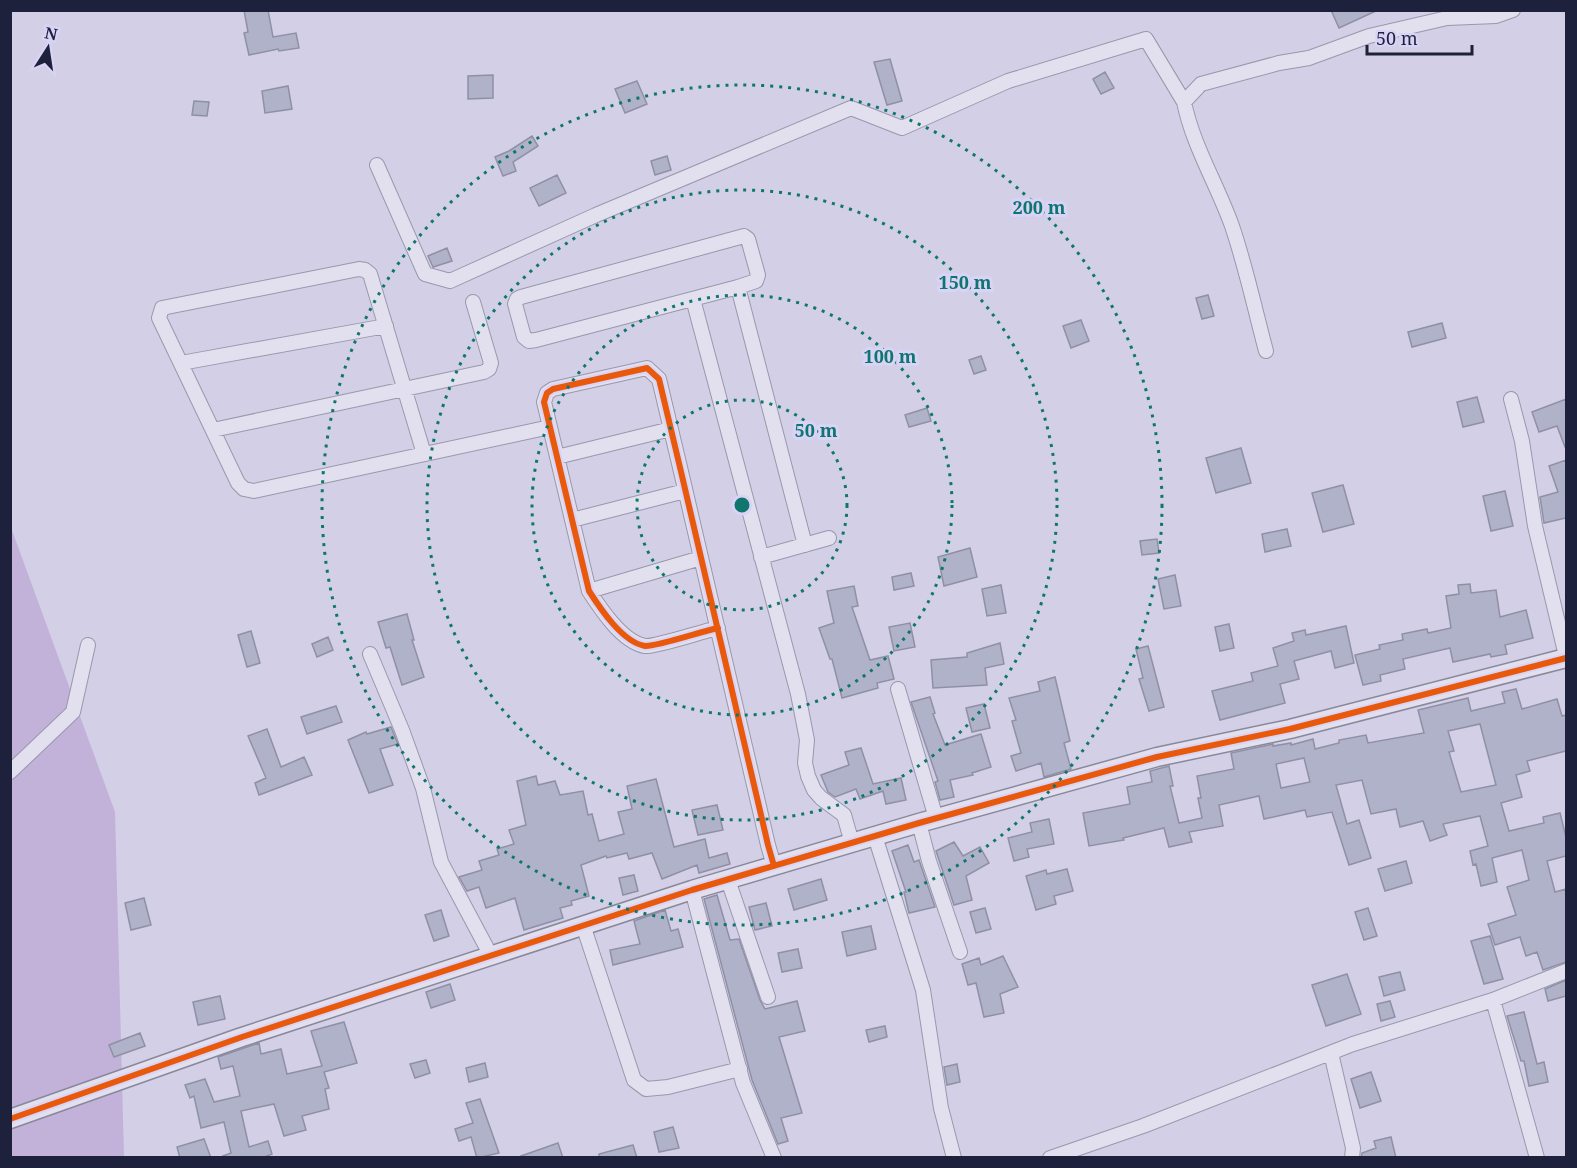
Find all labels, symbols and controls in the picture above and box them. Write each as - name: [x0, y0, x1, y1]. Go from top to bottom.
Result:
- north arrow: [18, 18, 78, 78]
- scale bar: [1367, 18, 1472, 56]
- text: N: [43, 21, 60, 45]
- text: 50 m: [1376, 26, 1418, 50]
- text: 200 m: [1013, 195, 1066, 219]
- text: 150 m: [939, 270, 992, 294]
- text: 100 m: [864, 344, 917, 368]
- text: 50 m: [795, 418, 838, 442]
- centre of rings: [732, 495, 752, 515]

